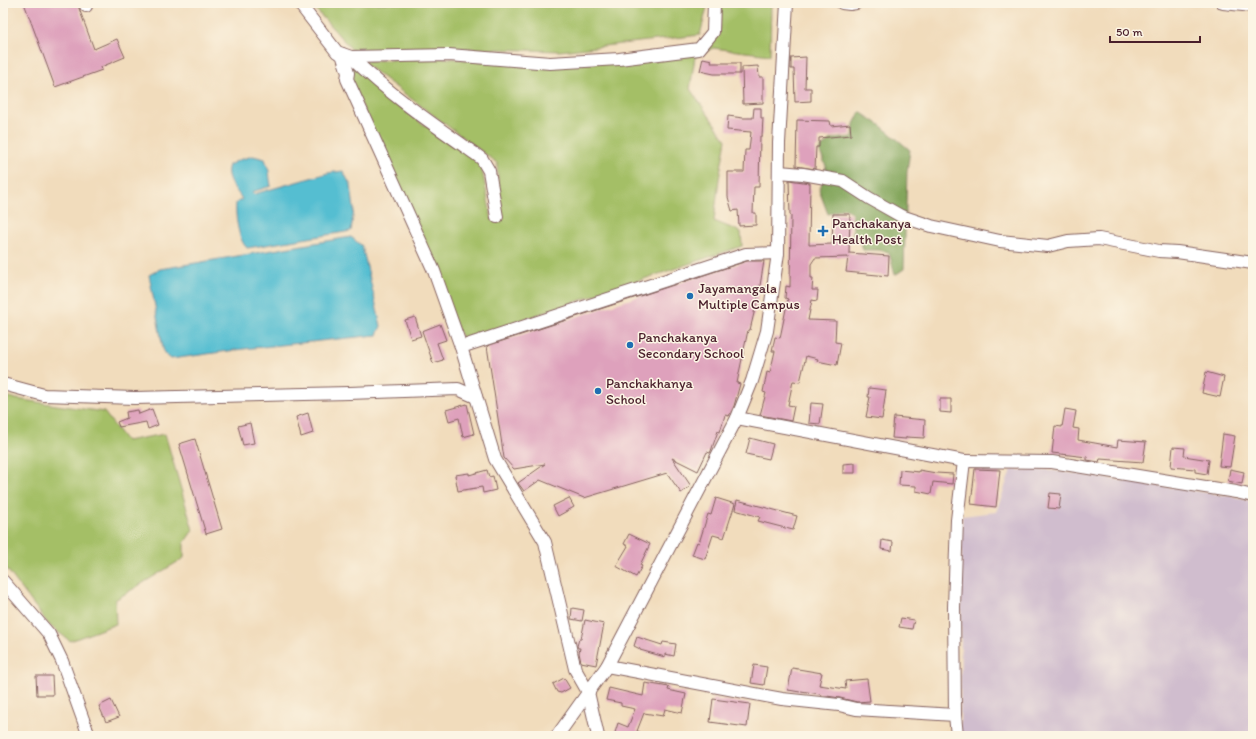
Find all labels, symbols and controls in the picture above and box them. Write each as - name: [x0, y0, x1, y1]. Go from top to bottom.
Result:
- scale bar: [1110, 18, 1200, 44]
- text: 50 m: [1116, 25, 1142, 39]
- place label: Panchakanya Health Post: [832, 215, 912, 248]
- marker: Panchakanya Health Post: [817, 225, 829, 237]
- place label: Jayamangala Multiple Campus: [698, 280, 800, 313]
- marker: Jayamangala Multiple Campus: [685, 291, 695, 301]
- place label: Panchakanya Secondary School: [638, 329, 744, 362]
- marker: Panchakanya Secondary School: [625, 340, 635, 350]
- place label: Panchakhanya School: [606, 375, 694, 408]
- marker: Panchakhanya School: [593, 386, 603, 396]

